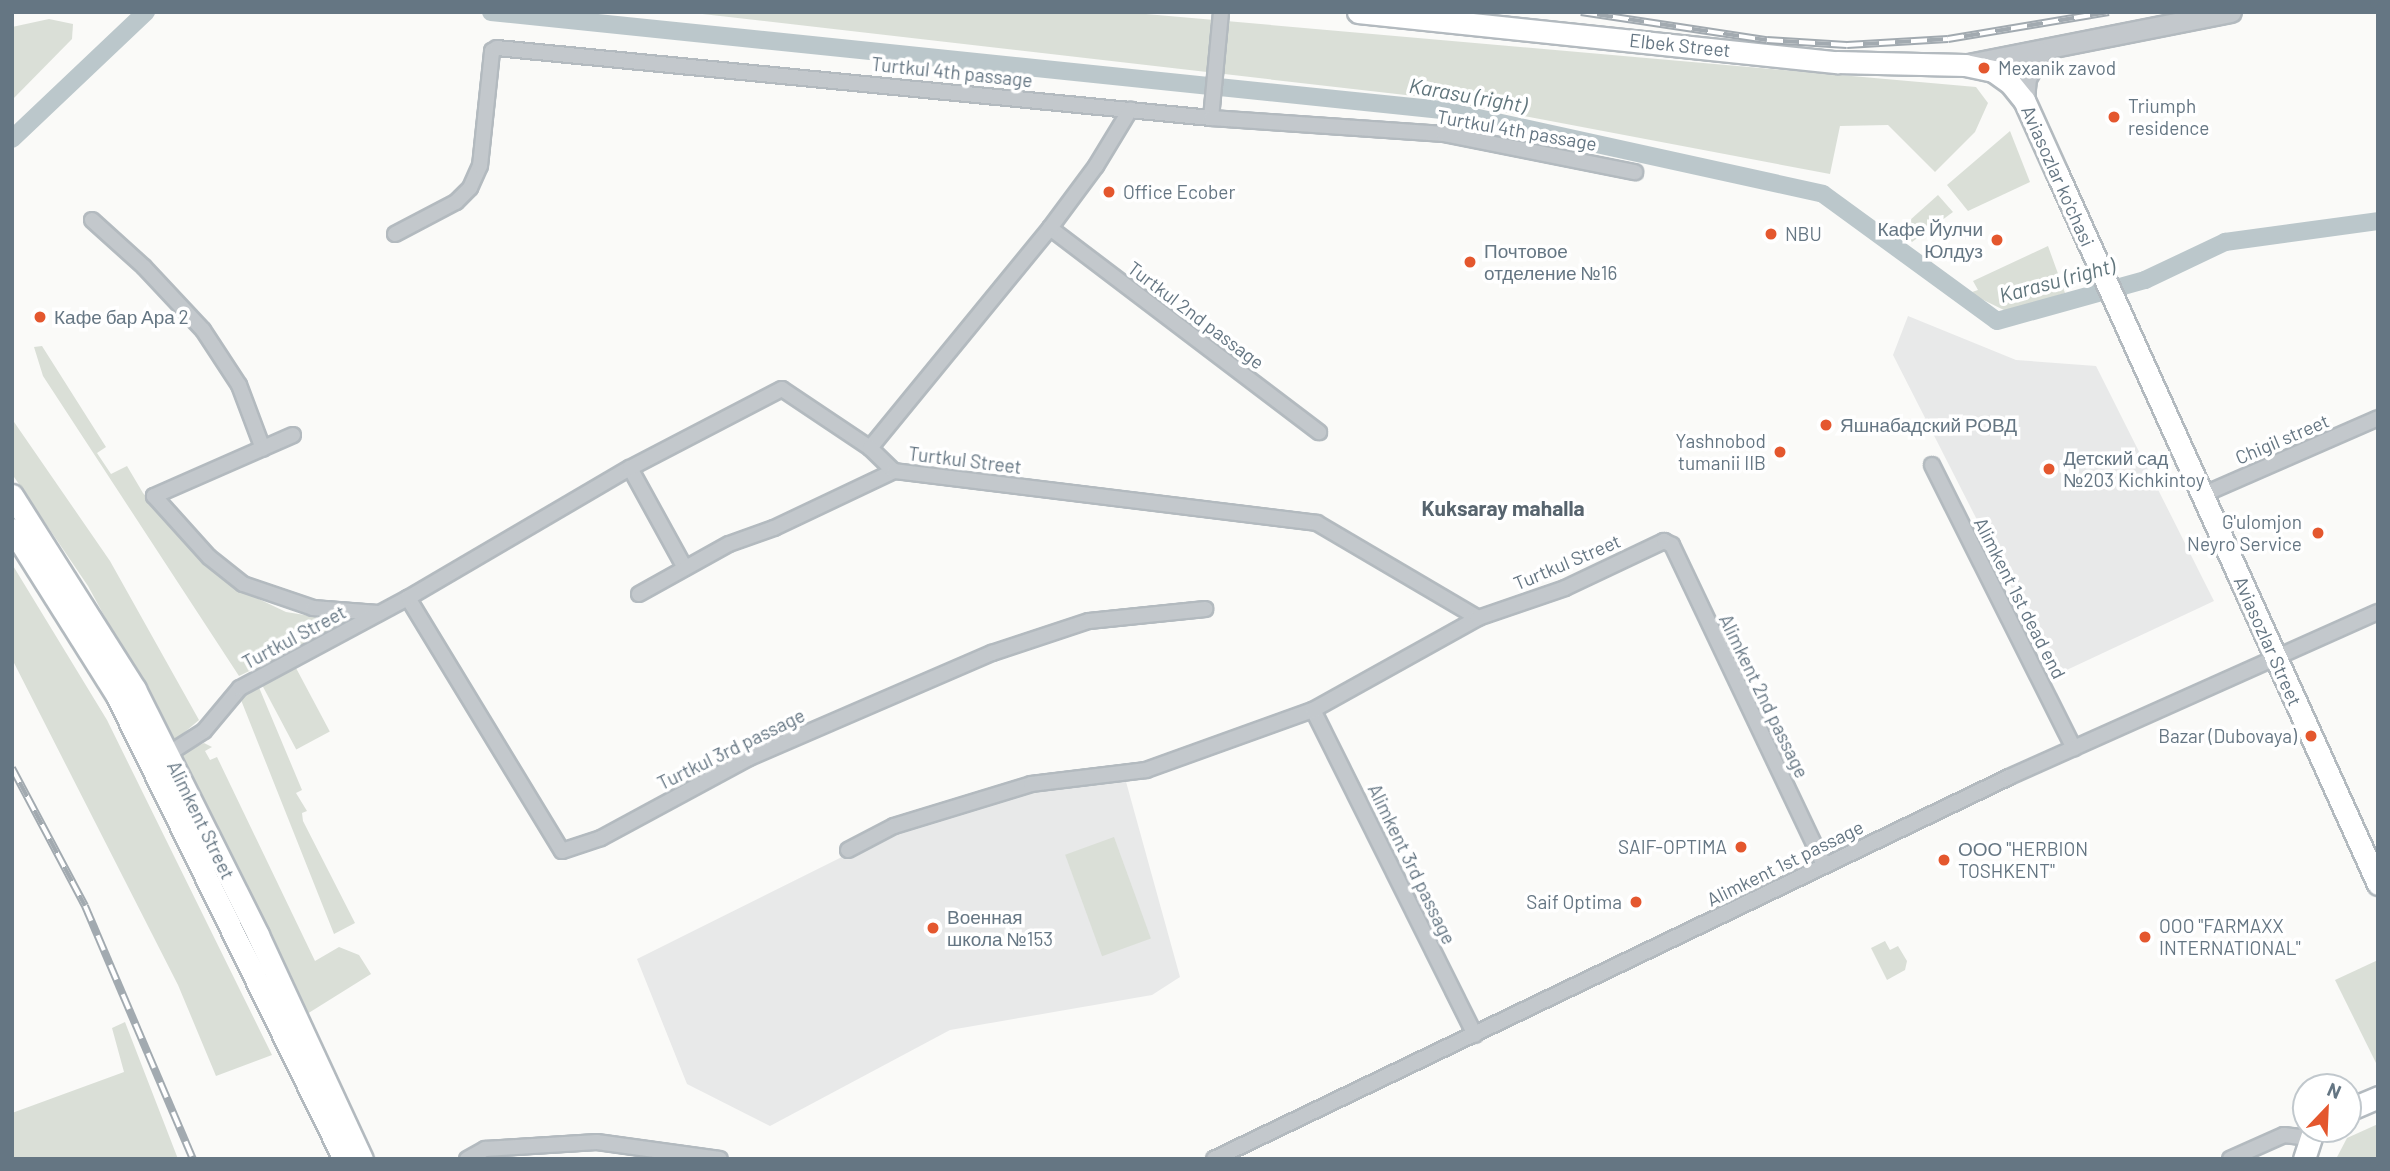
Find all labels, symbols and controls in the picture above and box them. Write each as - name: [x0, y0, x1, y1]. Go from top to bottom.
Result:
- street label: Elbek Street: [1628, 28, 1732, 62]
- street label: Turtkul 4th passage: [870, 52, 1034, 92]
- place label: Mexanik zavod: [1998, 57, 2116, 79]
- marker: Mexanik zavod: [1976, 60, 1992, 76]
- water label: Karasu (right): [1407, 72, 1529, 118]
- place label: Triumph residence: [2128, 95, 2209, 139]
- street label: Aviasozlar ko'chasi: [2017, 102, 2099, 250]
- street label: Turtkul 4th passage: [1435, 105, 1599, 155]
- marker: Triumph residence: [2106, 109, 2122, 125]
- place label: Office Ecober: [1123, 181, 1235, 203]
- marker: Office Ecober: [1101, 184, 1117, 200]
- place label: Кафе Йулчи Юлдуз: [1877, 218, 1983, 262]
- place label: NBU: [1785, 223, 1822, 245]
- marker: NBU: [1763, 226, 1779, 242]
- marker: Кафе Йулчи Юлдуз: [1989, 232, 2005, 248]
- place label: Почтовое отделение №16: [1484, 240, 1617, 284]
- water label: Karasu (right): [1996, 252, 2118, 308]
- marker: Почтовое отделение №16: [1462, 254, 1478, 270]
- street label: Turtkul 2nd passage: [1123, 256, 1269, 374]
- place label: Кафе бар Ара 2: [54, 306, 189, 328]
- marker: Кафе бар Ара 2: [32, 309, 48, 325]
- street label: Chigil street: [2232, 409, 2332, 469]
- place label: Яшнабадский РОВД: [1840, 414, 2017, 436]
- marker: Яшнабадский РОВД: [1818, 417, 1834, 433]
- place label: Yashnobod tumanii IIB: [1676, 430, 1766, 474]
- street label: Turtkul Street: [907, 442, 1023, 478]
- marker: Yashnobod tumanii IIB: [1772, 444, 1788, 460]
- place label: Детский сад №203 Kichkintoy: [2063, 447, 2204, 491]
- marker: Детский сад №203 Kichkintoy: [2041, 461, 2057, 477]
- district label: Kuksaray mahalla: [1421, 495, 1585, 521]
- place label: G'ulomjon Neyro Service: [2187, 511, 2302, 555]
- street label: Alimkent 1st dead end: [1969, 513, 2071, 683]
- marker: G'ulomjon Neyro Service: [2308, 523, 2328, 543]
- street label: Turtkul Street: [1510, 529, 1624, 595]
- street label: Aviasozlar Street: [2229, 573, 2307, 709]
- street label: Turtkul Street: [238, 600, 350, 674]
- street label: Alimkent 2nd passage: [1714, 610, 1814, 782]
- street label: Turtkul 3rd passage: [654, 703, 808, 795]
- place label: Bazar (Dubovaya): [2158, 725, 2297, 747]
- marker: Bazar (Dubovaya): [2303, 728, 2319, 744]
- street label: Alimkent Street: [163, 757, 239, 883]
- street label: Alimkent 3rd passage: [1363, 780, 1461, 948]
- street label: Alimkent 1st passage: [1703, 815, 1867, 911]
- place label: SAIF-OPTIMA: [1618, 836, 1727, 858]
- place label: ООО "HERBION TOSHKENT": [1958, 838, 2088, 882]
- marker: SAIF-OPTIMA: [1733, 839, 1749, 855]
- marker: ООО "HERBION TOSHKENT": [1936, 852, 1952, 868]
- place label: Saif Optima: [1526, 891, 1622, 913]
- marker: Saif Optima: [1628, 894, 1644, 910]
- place label: Военная школа №153: [947, 906, 1053, 950]
- place label: OOO "FARMAXX INTERNATIONAL": [2159, 915, 2301, 959]
- marker: Военная школа №153: [925, 920, 941, 936]
- marker: OOO "FARMAXX INTERNATIONAL": [2137, 929, 2153, 945]
- north arrow: [2292, 1073, 2362, 1143]
- text: N: [2324, 1077, 2345, 1103]

